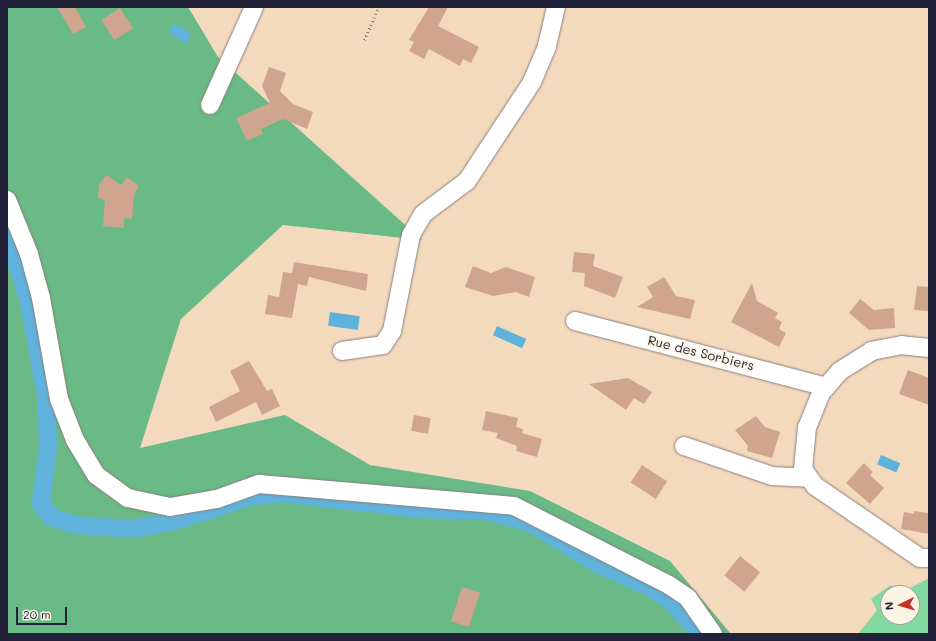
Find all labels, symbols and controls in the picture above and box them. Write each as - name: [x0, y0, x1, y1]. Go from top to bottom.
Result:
- street label: Rue des Sorbiers: [646, 332, 756, 374]
- north arrow: [880, 585, 920, 625]
- scale bar: [18, 599, 69, 625]
- text: N: [881, 601, 896, 611]
- text: 20 m: [23, 606, 51, 622]

